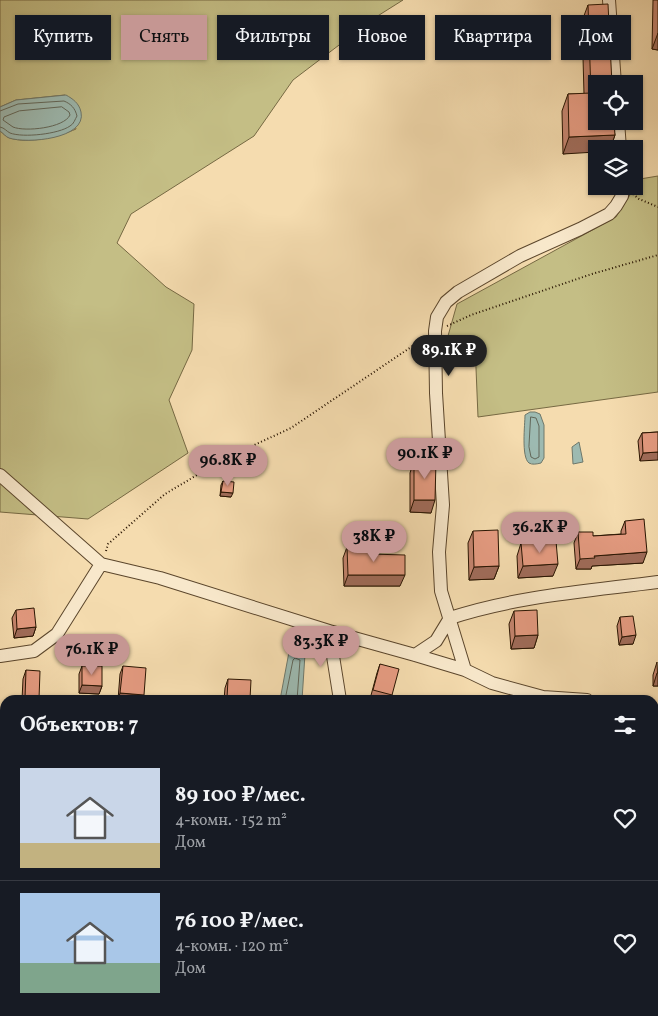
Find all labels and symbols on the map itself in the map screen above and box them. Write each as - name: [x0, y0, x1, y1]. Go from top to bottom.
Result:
- pin: 89.1K ₽: [403, 334, 495, 377]
- pin: 90.1K ₽: [379, 438, 471, 480]
- pin: 96.8K ₽: [182, 444, 274, 487]
- pin: 36.2K ₽: [494, 512, 586, 554]
- pin: 38K ₽: [339, 520, 409, 563]
- pin: 83.3K ₽: [275, 626, 367, 668]
- pin: 76.1K ₽: [46, 634, 138, 676]

